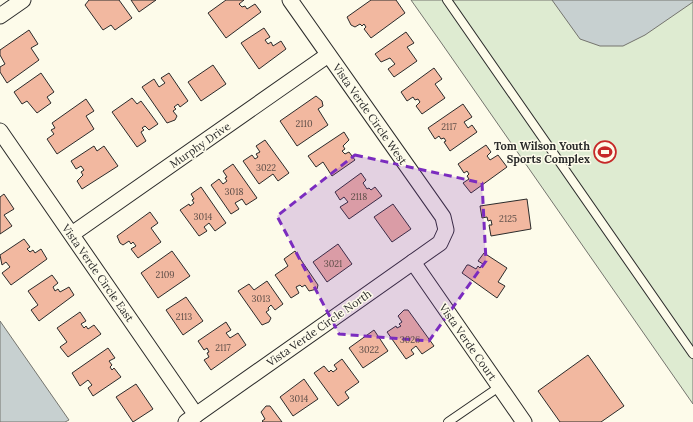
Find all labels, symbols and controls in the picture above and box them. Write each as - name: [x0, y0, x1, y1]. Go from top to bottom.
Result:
- street label: Vista Verde Circle West: [329, 60, 411, 168]
- house number: 2110: [296, 118, 313, 129]
- street label: Murphy Drive: [167, 119, 233, 171]
- house number: 2117: [441, 121, 457, 132]
- place label: Tom Wilson Youth Sports Complex: [494, 139, 590, 166]
- sports icon: Tom Wilson Youth Sports Complex: [592, 139, 618, 165]
- house number: 3022: [256, 162, 276, 173]
- house number: 3018: [225, 186, 243, 197]
- house number: 2118: [351, 191, 367, 202]
- house number: 3014: [194, 211, 212, 222]
- house number: 2125: [499, 213, 517, 224]
- street label: Vista Verde Circle East: [58, 221, 137, 325]
- house number: 3021: [324, 258, 342, 269]
- house number: 2109: [156, 269, 174, 280]
- street label: Vista Verde Circle North: [263, 286, 374, 370]
- house number: 3013: [252, 293, 270, 304]
- street label: Vista Verde Court: [436, 300, 500, 384]
- house number: 2113: [176, 311, 192, 322]
- house number: 3026: [400, 334, 420, 345]
- house number: 2117: [215, 342, 231, 353]
- house number: 3022: [359, 344, 379, 355]
- house number: 3014: [290, 393, 308, 404]

